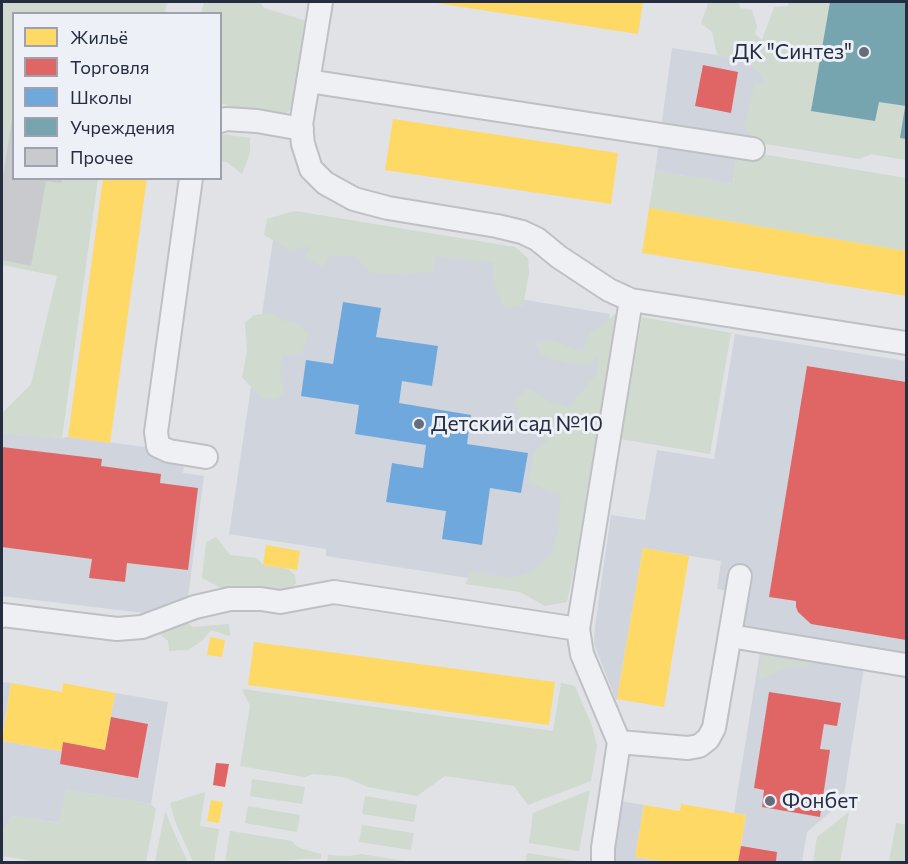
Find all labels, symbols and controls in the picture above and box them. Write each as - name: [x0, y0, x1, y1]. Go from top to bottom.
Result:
- legend: [12, 12, 222, 180]
- text: Жильё: [70, 26, 128, 48]
- place label: ДК "Синтез": [732, 39, 852, 65]
- marker: ДК "Синтез": [857, 45, 871, 59]
- text: Торговля: [70, 56, 149, 78]
- text: Школы: [70, 86, 132, 108]
- text: Учреждения: [70, 116, 175, 138]
- text: Прочее: [70, 146, 133, 168]
- place label: Детский сад №10: [431, 411, 603, 437]
- marker: Детский сад №10: [412, 417, 426, 431]
- place label: Фонбет: [782, 788, 858, 814]
- marker: Фонбет: [763, 794, 777, 808]

